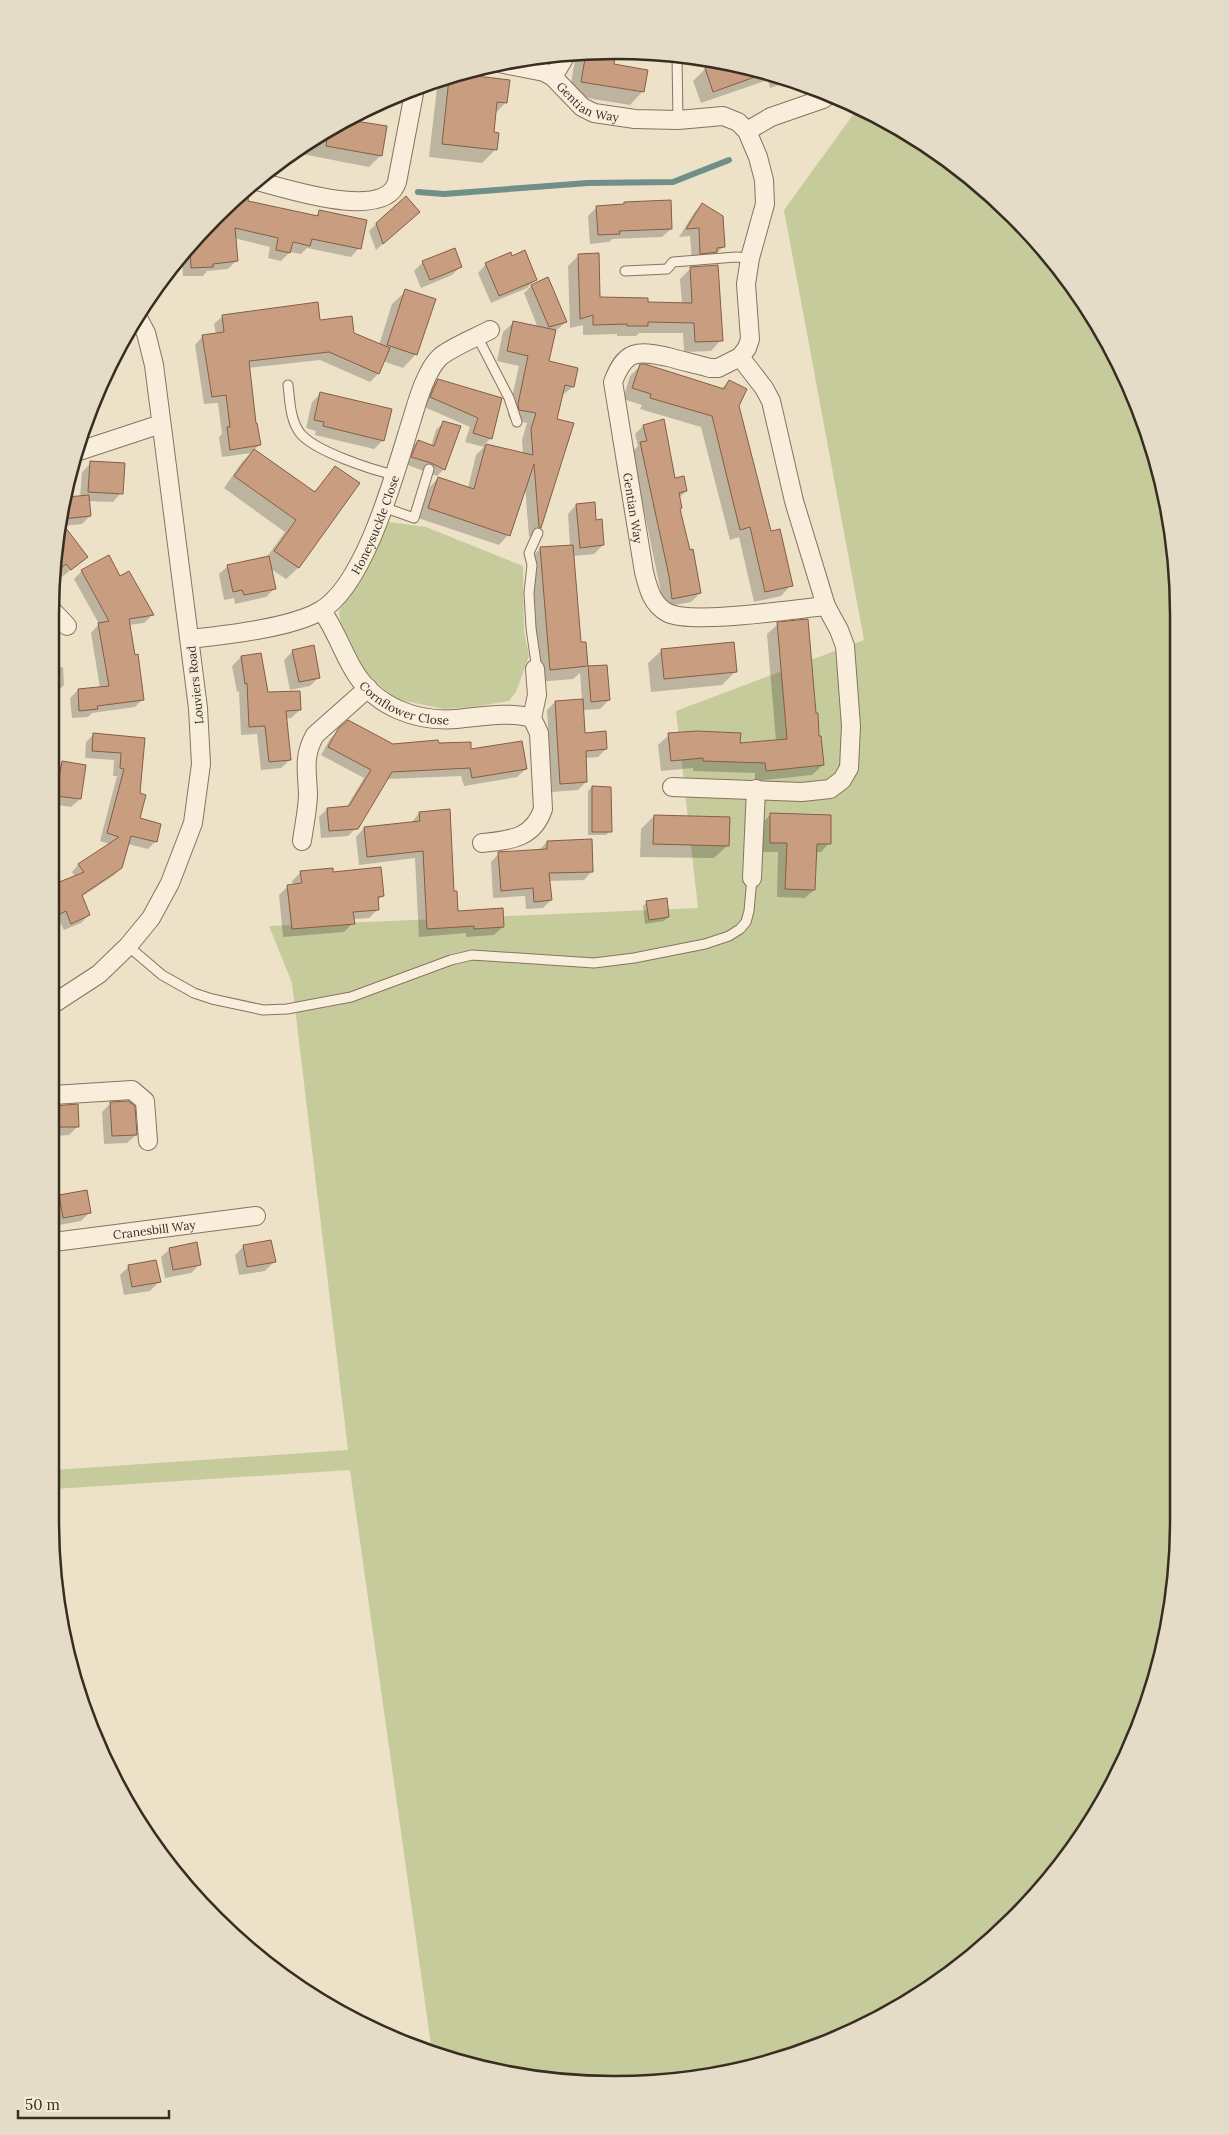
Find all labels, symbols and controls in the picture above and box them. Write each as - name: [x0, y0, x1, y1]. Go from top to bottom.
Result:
- street label: Gentian Way: [554, 78, 621, 124]
- street label: Gentian Way: [620, 472, 647, 545]
- street label: Honeysuckle Close: [347, 473, 402, 577]
- street label: Louviers Road: [183, 645, 207, 725]
- street label: Cornflower Close: [357, 678, 450, 727]
- street label: Cranesbill Way: [112, 1216, 197, 1242]
- scale bar: [18, 2088, 169, 2120]
- text: 50 m: [25, 2095, 60, 2114]

